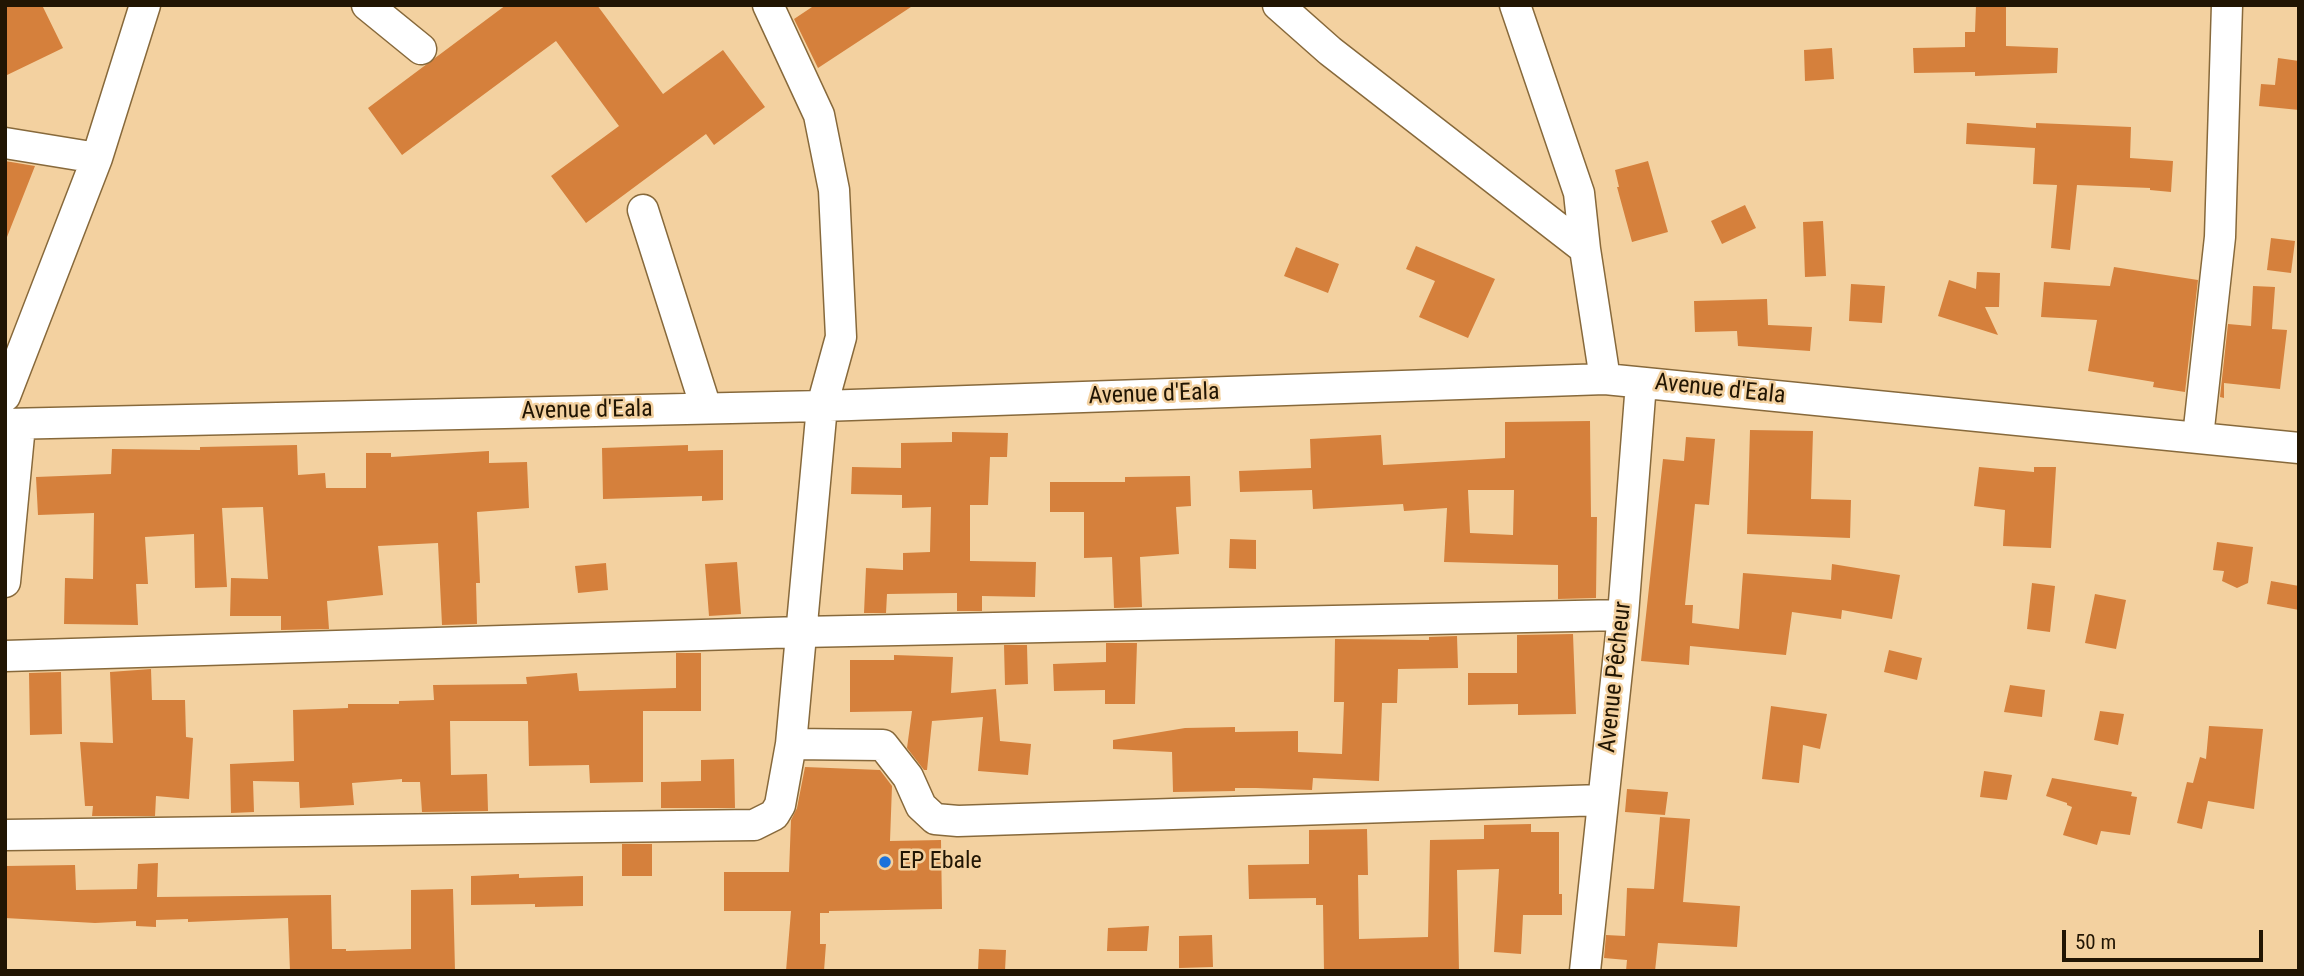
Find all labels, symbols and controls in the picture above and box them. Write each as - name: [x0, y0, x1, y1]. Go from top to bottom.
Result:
- street label: Avenue d'Eala: [1653, 369, 1787, 411]
- street label: Avenue d'Eala: [1088, 378, 1220, 412]
- street label: Avenue d'Eala: [521, 395, 653, 427]
- street label: Avenue Pêcheur: [1594, 600, 1638, 754]
- place label: EP Ebale: [899, 848, 982, 876]
- marker: EP Ebale: [877, 854, 893, 870]
- scale bar: [2066, 916, 2267, 960]
- text: 50 m: [2075, 930, 2116, 954]

